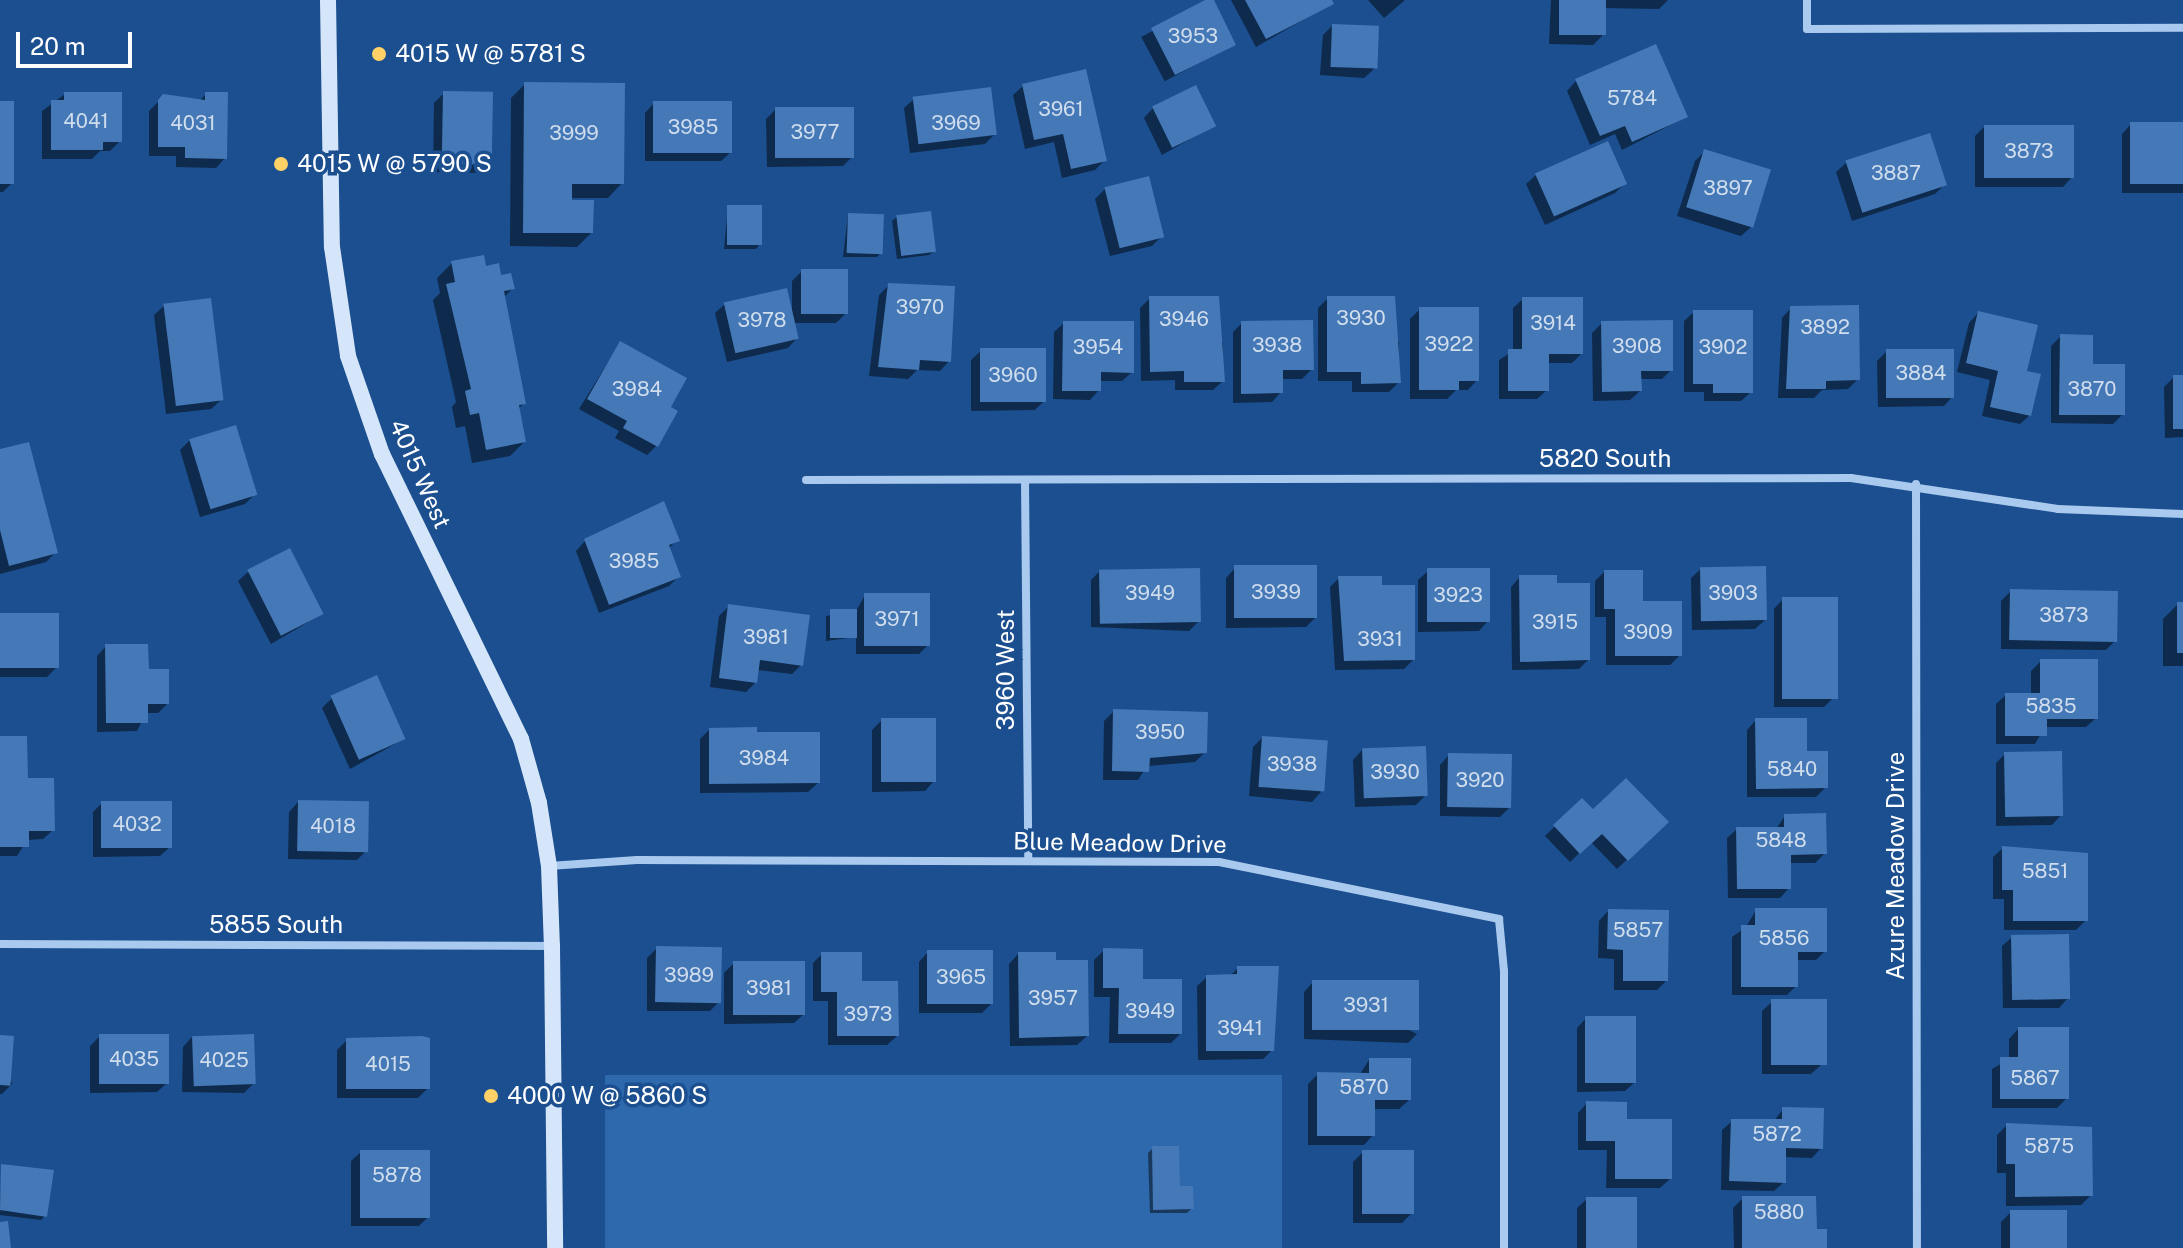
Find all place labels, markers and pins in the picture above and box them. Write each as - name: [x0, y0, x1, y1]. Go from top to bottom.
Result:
- place label: 4015 W @ 5781 S: [395, 40, 587, 68]
- marker: 4015 W @ 5781 S: [370, 45, 388, 63]
- place label: 4015 W @ 5790 S: [297, 150, 493, 178]
- marker: 4015 W @ 5790 S: [272, 155, 290, 173]
- place label: 4000 W @ 5860 S: [507, 1082, 708, 1110]
- marker: 4000 W @ 5860 S: [482, 1087, 500, 1105]

